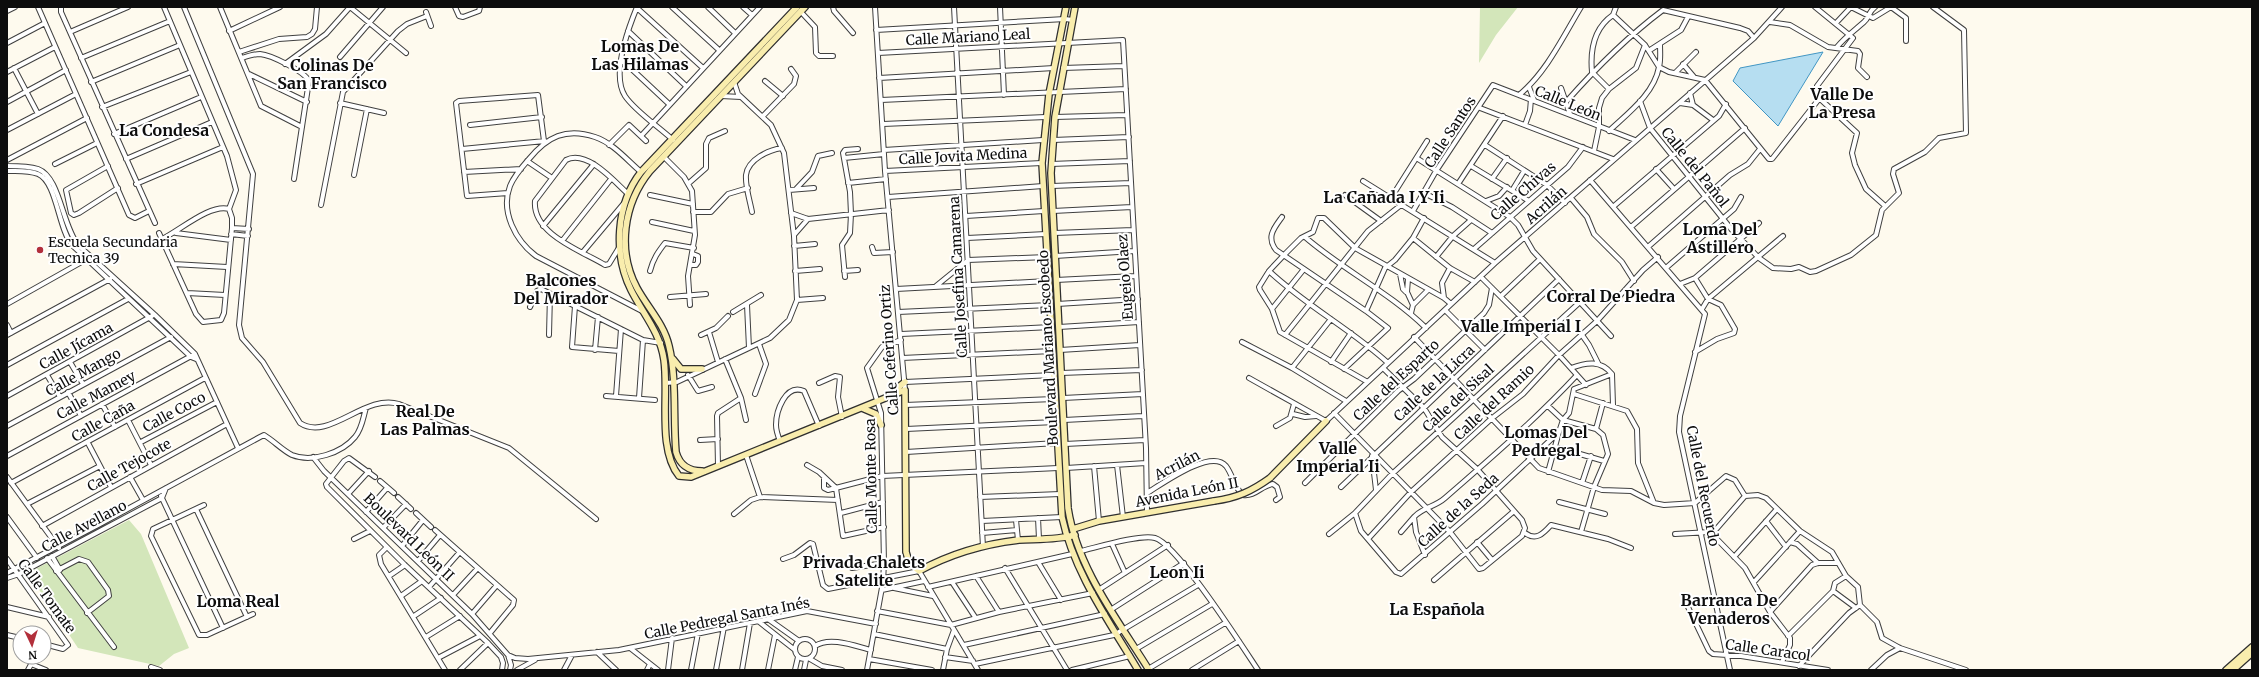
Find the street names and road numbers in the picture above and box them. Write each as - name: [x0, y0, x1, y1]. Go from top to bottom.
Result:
- street label: Calle Mariano Leal: [905, 25, 1031, 49]
- street label: Calle León: [1532, 82, 1604, 124]
- street label: Calle Santos: [1420, 93, 1480, 171]
- street label: Calle del Pañol: [1657, 123, 1733, 211]
- street label: Calle Jovita Medina: [898, 144, 1028, 168]
- street label: Calle Chivas: [1486, 158, 1560, 224]
- street label: Acrilán: [1521, 182, 1570, 228]
- street label: Calle Josefina Camarena: [945, 195, 971, 358]
- street label: Eugeio Olaez: [1113, 233, 1137, 320]
- street label: Boulevard Mariano Escobedo: [1034, 250, 1062, 446]
- street label: Calle Ceferino Ortiz: [875, 284, 903, 416]
- street label: Calle Jícama: [36, 318, 116, 374]
- street label: Calle del Esparto: [1349, 335, 1443, 425]
- street label: Calle de la Licra: [1390, 341, 1479, 425]
- street label: Calle Mango: [42, 344, 124, 400]
- street label: Calle del Sisal: [1418, 360, 1498, 436]
- street label: Calle del Ramio: [1450, 360, 1538, 444]
- street label: Calle Mamey: [53, 366, 139, 423]
- street label: Calle Coco: [139, 388, 209, 436]
- street label: Calle Caña: [68, 396, 138, 446]
- street label: Calle Monte Rosa: [861, 418, 881, 534]
- street label: Calle del Recuerdo: [1682, 424, 1724, 548]
- street label: Calle Tejocote: [84, 435, 174, 495]
- street label: Acrilán: [1150, 446, 1203, 485]
- street label: Calle de la Seda: [1414, 469, 1502, 551]
- street label: Avenida León II: [1133, 473, 1240, 511]
- street label: Boulevard León II: [360, 489, 458, 585]
- street label: Calle Avellano: [38, 496, 130, 556]
- street label: Calle Tomate: [14, 555, 80, 637]
- street label: Calle Pedregal Santa Inés: [643, 593, 811, 643]
- street label: Calle Caracol: [1724, 635, 1812, 665]

